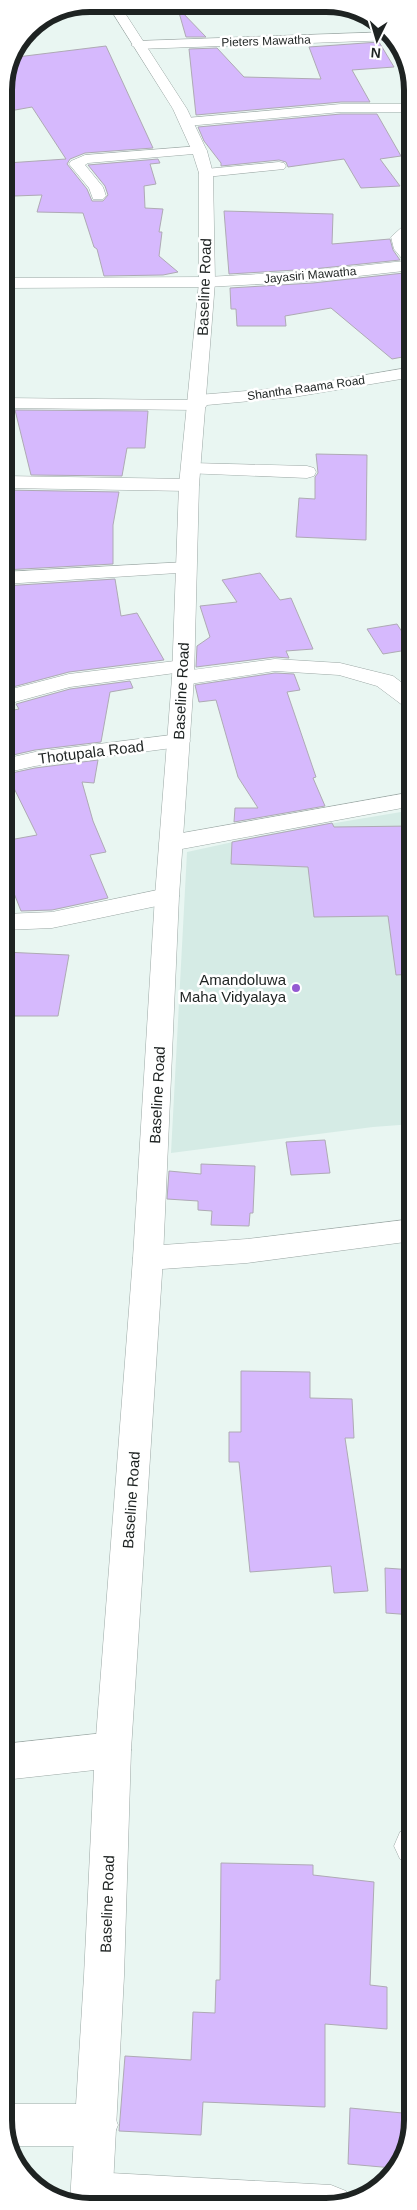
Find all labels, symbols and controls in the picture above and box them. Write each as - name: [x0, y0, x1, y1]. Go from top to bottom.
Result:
- north arrow: [352, 15, 402, 65]
- street label: Pieters Mawatha: [221, 32, 311, 50]
- text: N: [370, 45, 382, 61]
- street label: Baseline Road: [194, 238, 214, 336]
- street label: Jayasiri Mawatha: [263, 264, 357, 286]
- street label: Shantha Raama Road: [246, 373, 366, 403]
- street label: Baseline Road: [170, 642, 192, 740]
- street label: Thotupala Road: [37, 737, 145, 767]
- place label: Amandoluwa Maha Vidyalaya: [180, 971, 287, 1005]
- marker: Amandoluwa Maha Vidyalaya: [290, 982, 302, 994]
- street label: Baseline Road: [146, 1046, 168, 1144]
- street label: Baseline Road: [119, 1451, 143, 1549]
- street label: Baseline Road: [97, 1855, 117, 1953]

